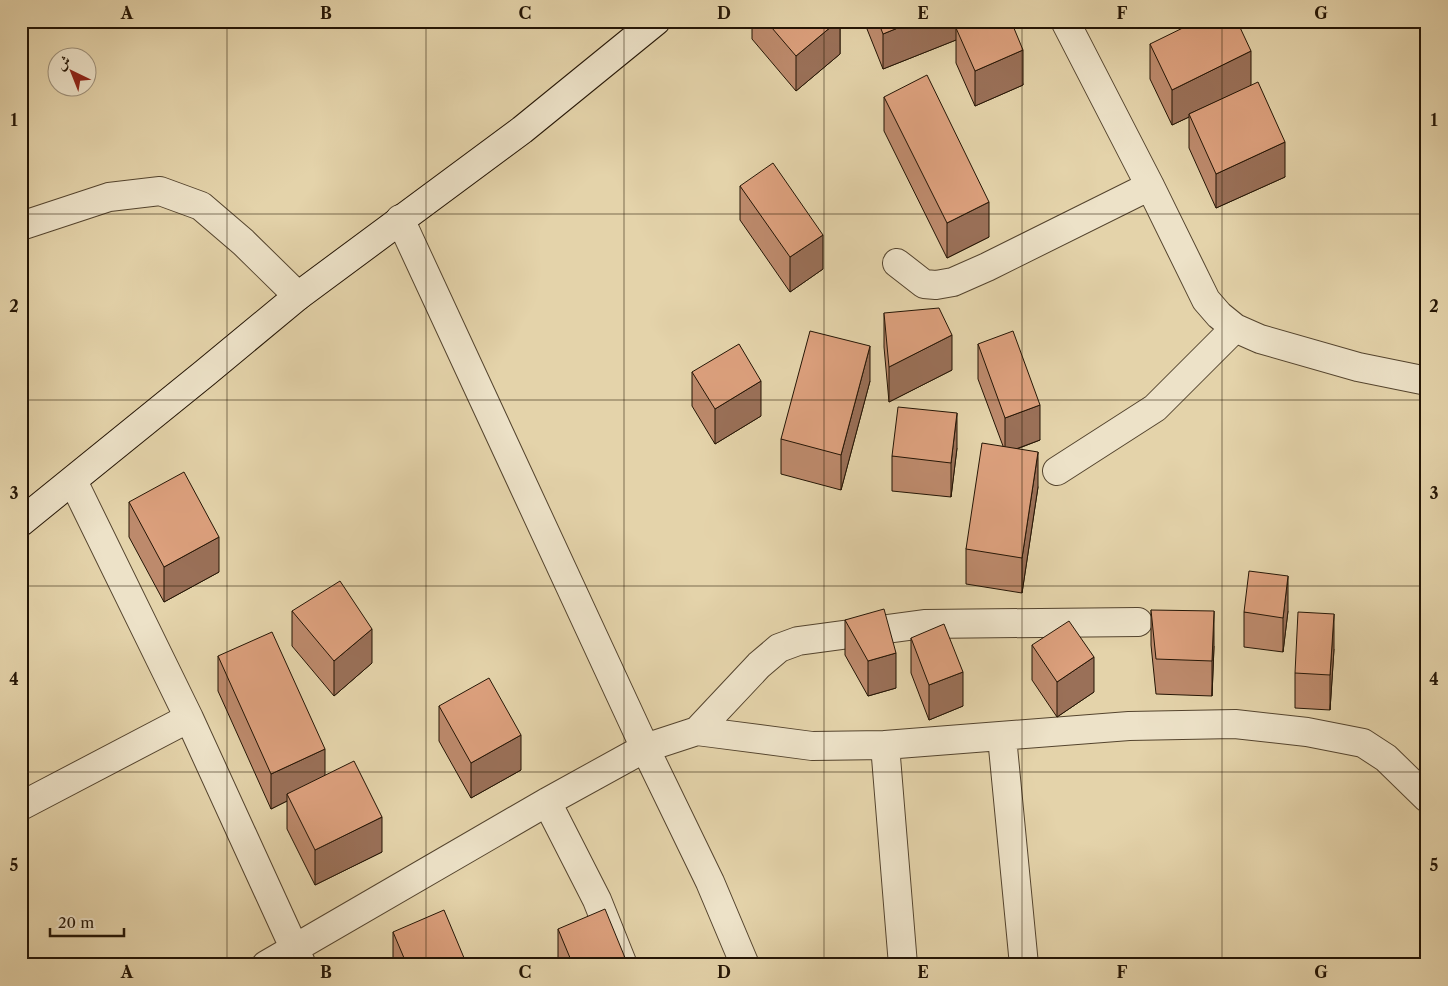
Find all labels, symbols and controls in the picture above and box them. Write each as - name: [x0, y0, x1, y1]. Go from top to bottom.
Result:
- text: A: [120, 3, 134, 23]
- text: B: [320, 3, 332, 23]
- text: C: [519, 3, 531, 23]
- text: D: [717, 3, 731, 23]
- text: E: [917, 3, 929, 23]
- text: F: [1117, 3, 1128, 23]
- text: G: [1314, 3, 1328, 23]
- north arrow: [48, 48, 98, 98]
- text: ش: [52, 51, 74, 74]
- text: 1: [10, 110, 18, 130]
- text: 1: [1430, 110, 1438, 130]
- text: 2: [9, 296, 19, 316]
- text: 2: [1429, 296, 1439, 316]
- text: 3: [9, 483, 19, 503]
- text: 3: [1429, 483, 1439, 503]
- text: 4: [9, 669, 19, 689]
- text: 4: [1429, 669, 1439, 689]
- text: 5: [10, 855, 19, 875]
- text: 5: [1430, 855, 1439, 875]
- scale bar: [50, 906, 124, 938]
- text: 20 m: [58, 913, 94, 932]
- text: A: [120, 962, 134, 982]
- text: B: [320, 962, 332, 982]
- text: C: [519, 962, 531, 982]
- text: D: [717, 962, 731, 982]
- text: E: [917, 962, 929, 982]
- text: F: [1117, 962, 1128, 982]
- text: G: [1314, 962, 1328, 982]

